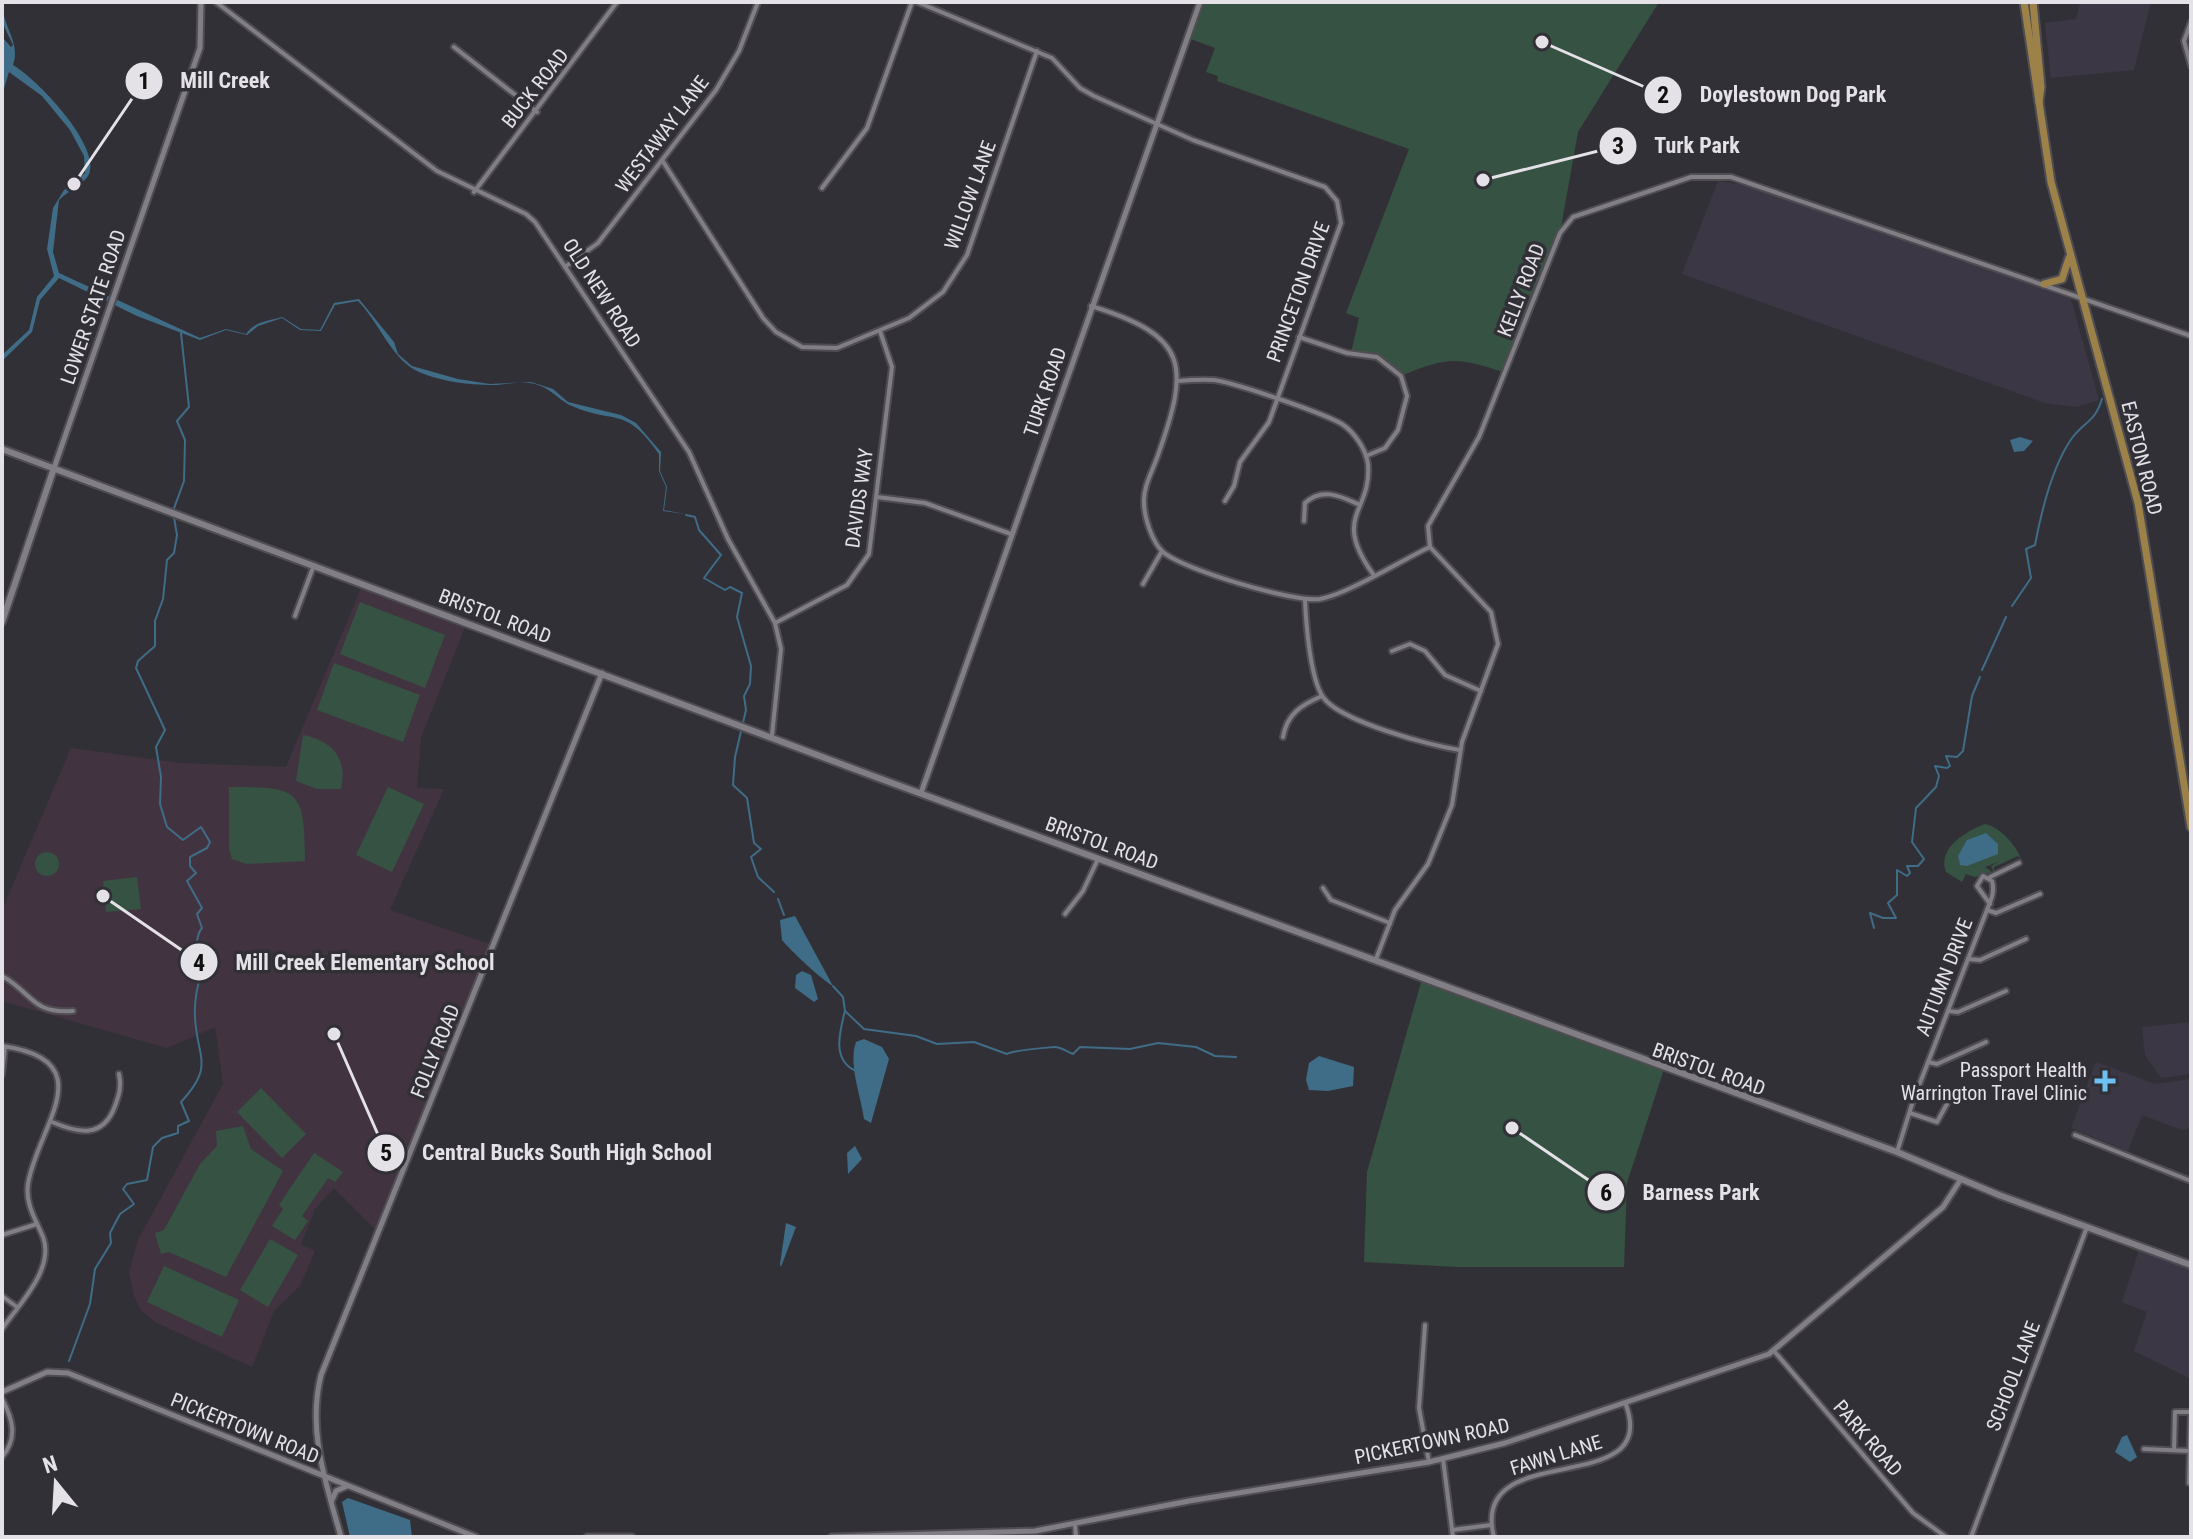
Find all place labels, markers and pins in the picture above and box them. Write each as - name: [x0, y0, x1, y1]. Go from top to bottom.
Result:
- callout: Mill Creek: [124, 58, 285, 104]
- callout: Doylestown Dog Park: [1643, 72, 1902, 118]
- callout: Turk Park: [1598, 123, 1755, 169]
- callout: Mill Creek Elementary School: [179, 939, 510, 985]
- place label: Passport Health Warrington Travel Clinic: [1901, 1058, 2087, 1105]
- marker: Passport Health Warrington Travel Clinic: [2094, 1070, 2116, 1092]
- callout: Central Bucks South High School: [366, 1130, 728, 1176]
- callout: Barness Park: [1586, 1169, 1775, 1215]

